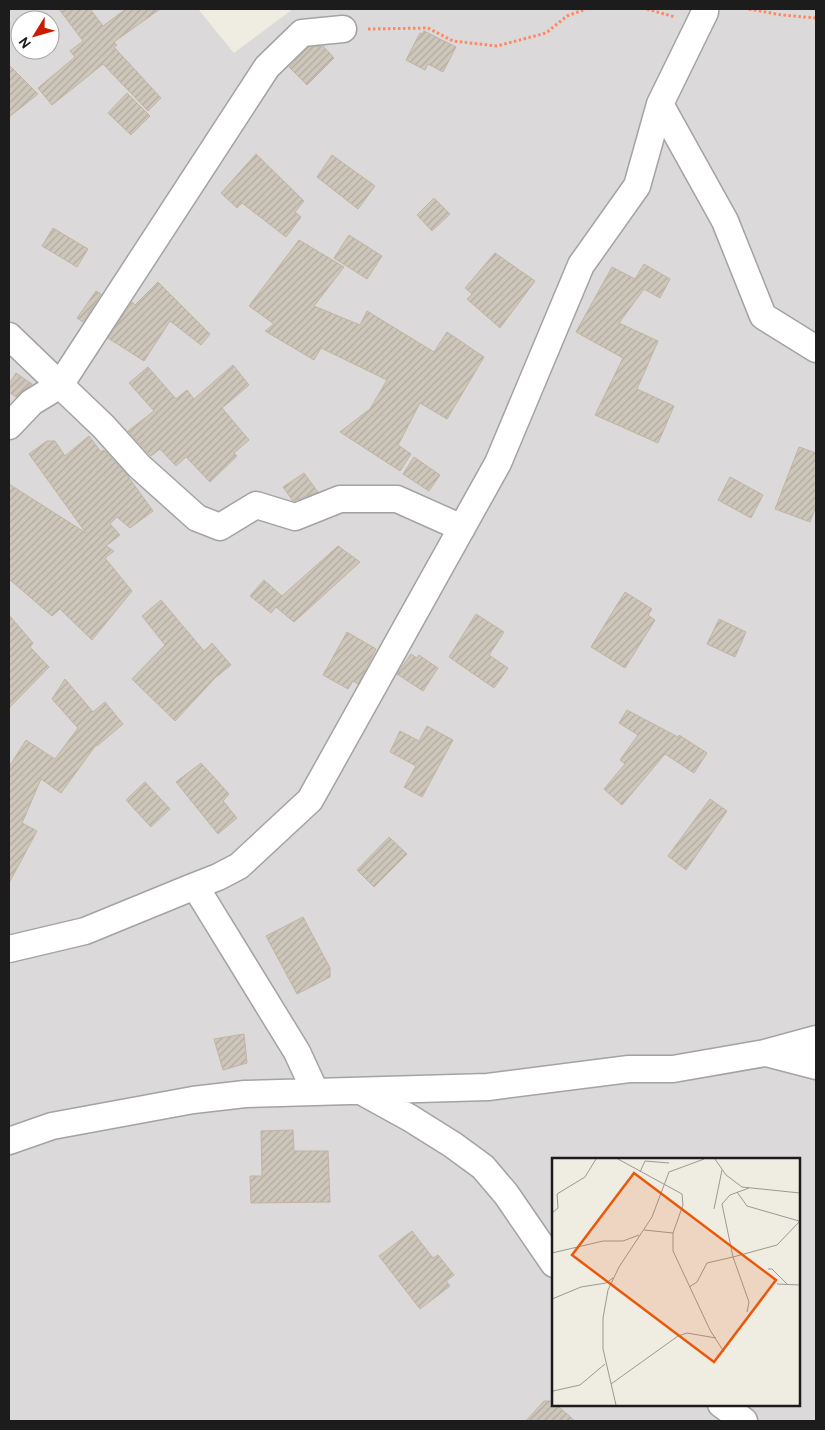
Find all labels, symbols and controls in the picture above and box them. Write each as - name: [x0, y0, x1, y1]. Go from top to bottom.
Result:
- north arrow: [10, 10, 60, 60]
- text: N: [16, 33, 36, 51]
- inset map: [552, 1158, 800, 1405]

